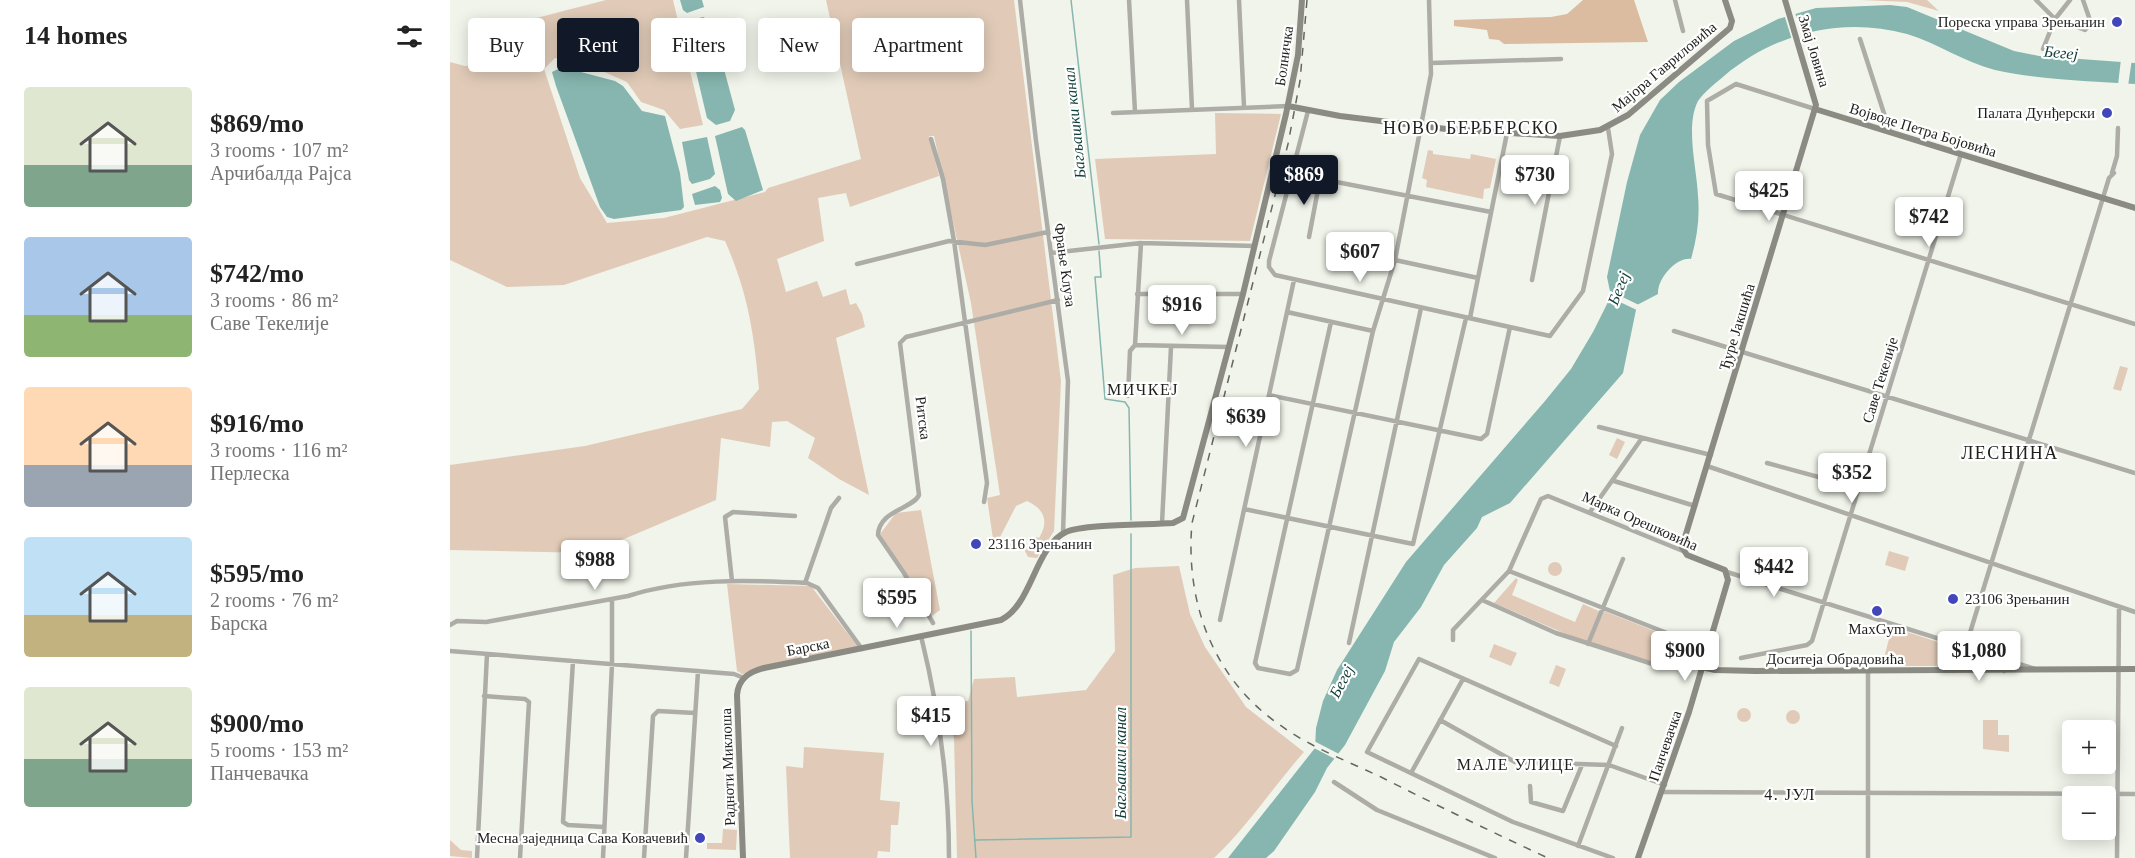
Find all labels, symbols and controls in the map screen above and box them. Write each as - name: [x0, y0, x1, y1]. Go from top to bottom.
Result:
- street label: Змај Јовина: [1795, 13, 1833, 89]
- place label: Пореска управа Зрењанин: [1938, 14, 2105, 30]
- marker: Пореска управа Зрењанин: [2110, 15, 2124, 29]
- chip: Buy: [468, 18, 545, 72]
- chip: Rent: [557, 18, 639, 72]
- chip: Filters: [651, 18, 746, 72]
- chip: New: [758, 18, 840, 72]
- chip: Apartment: [852, 18, 984, 72]
- street label: Мајора Гавриловића: [1609, 18, 1720, 115]
- icon: filters: [393, 20, 426, 53]
- text: 14 homes: [24, 21, 127, 50]
- street label: Болничка: [1272, 24, 1296, 87]
- water label: Бегеј: [2042, 42, 2079, 64]
- water label: Багљашки канал: [1060, 66, 1089, 181]
- street label: Војводе Петра Бојовића: [1848, 100, 1999, 160]
- place label: Палата Дунђерски: [1977, 105, 2095, 121]
- marker: Палата Дунђерски: [2100, 106, 2114, 120]
- text: $869/mo: [210, 109, 304, 138]
- icon: home: [72, 111, 144, 183]
- district label: НОВО БЕРБЕРСКО: [1383, 118, 1559, 138]
- text: 3 rooms · 107 m²: [210, 139, 348, 161]
- pin: $869: [1268, 155, 1340, 206]
- pin: $730: [1499, 155, 1571, 206]
- text: Арчибалда Рајса: [210, 162, 352, 184]
- text: $869: [1284, 163, 1324, 185]
- text: $730: [1515, 163, 1555, 185]
- pin: $425: [1733, 171, 1805, 222]
- text: $425: [1749, 179, 1789, 201]
- pin: $742: [1893, 197, 1965, 248]
- text: $742: [1909, 205, 1949, 227]
- street label: Фрање Клуза: [1051, 222, 1079, 308]
- pin: $607: [1324, 232, 1396, 283]
- text: $607: [1340, 240, 1380, 262]
- text: $742/mo: [210, 259, 304, 288]
- icon: home: [72, 261, 144, 333]
- water label: Бегеј: [1604, 269, 1634, 309]
- street label: Ђуре Јакшића: [1716, 281, 1758, 372]
- pin: $916: [1146, 285, 1218, 336]
- text: 3 rooms · 86 m²: [210, 289, 338, 311]
- text: $916: [1162, 293, 1202, 315]
- text: Саве Текелије: [210, 312, 329, 334]
- street label: Саве Текелије: [1859, 335, 1901, 425]
- district label: МИЧКЕЈ: [1107, 381, 1179, 398]
- street label: Ритска: [912, 395, 934, 441]
- pin: $639: [1210, 397, 1282, 448]
- text: $639: [1226, 405, 1266, 427]
- text: $916/mo: [210, 409, 304, 438]
- icon: home: [72, 411, 144, 483]
- text: 3 rooms · 116 m²: [210, 439, 347, 461]
- district label: ЛЕСНИНА: [1961, 443, 2059, 463]
- pin: $352: [1816, 453, 1888, 504]
- text: $352: [1832, 461, 1872, 483]
- text: Перлеска: [210, 462, 290, 484]
- street label: Марка Орешковића: [1580, 488, 1701, 554]
- place label: 23116 Зрењанин: [988, 536, 1092, 552]
- marker: 23116 Зрењанин: [969, 537, 983, 551]
- pin: $988: [559, 540, 631, 591]
- pin: $442: [1738, 547, 1810, 598]
- text: $988: [575, 548, 615, 570]
- text: $442: [1754, 555, 1794, 577]
- text: $595/mo: [210, 559, 304, 588]
- icon: home: [72, 561, 144, 633]
- pin: $595: [861, 578, 933, 629]
- text: $595: [877, 586, 917, 608]
- text: 2 rooms · 76 m²: [210, 589, 338, 611]
- place label: 23106 Зрењанин: [1965, 591, 2070, 607]
- marker: 23106 Зрењанин: [1946, 592, 1960, 606]
- marker: MaxGym: [1870, 604, 1884, 618]
- text: Барска: [210, 612, 268, 634]
- place label: MaxGym: [1848, 621, 1906, 637]
- pin: $900: [1649, 631, 1721, 682]
- pin: $1,080: [1930, 631, 2028, 682]
- street label: Барска: [785, 635, 831, 659]
- text: $900: [1665, 639, 1705, 661]
- text: $1,080: [1952, 639, 2007, 661]
- street label: Доситеја Обрадовића: [1766, 651, 1904, 667]
- water label: Бегеј: [1325, 662, 1358, 702]
- pin: $415: [895, 696, 967, 747]
- text: $415: [911, 704, 951, 726]
- street label: Радноти Миклоша: [718, 707, 738, 826]
- water label: Багљашки канал: [1112, 707, 1129, 820]
- street label: Панчевачка: [1645, 708, 1685, 784]
- text: $900/mo: [210, 709, 304, 738]
- icon: home: [72, 711, 144, 783]
- map controls: [2062, 720, 2116, 840]
- button: +: [2062, 720, 2116, 774]
- text: 5 rooms · 153 m²: [210, 739, 348, 761]
- district label: МАЛЕ УЛИЦЕ: [1457, 756, 1575, 774]
- text: Панчевачка: [210, 762, 309, 784]
- district label: 4. ЈУЛ: [1764, 786, 1816, 803]
- button: −: [2062, 786, 2116, 840]
- place label: Месна заједница Сава Ковачевић: [477, 830, 688, 846]
- marker: Месна заједница Сава Ковачевић: [693, 831, 707, 845]

